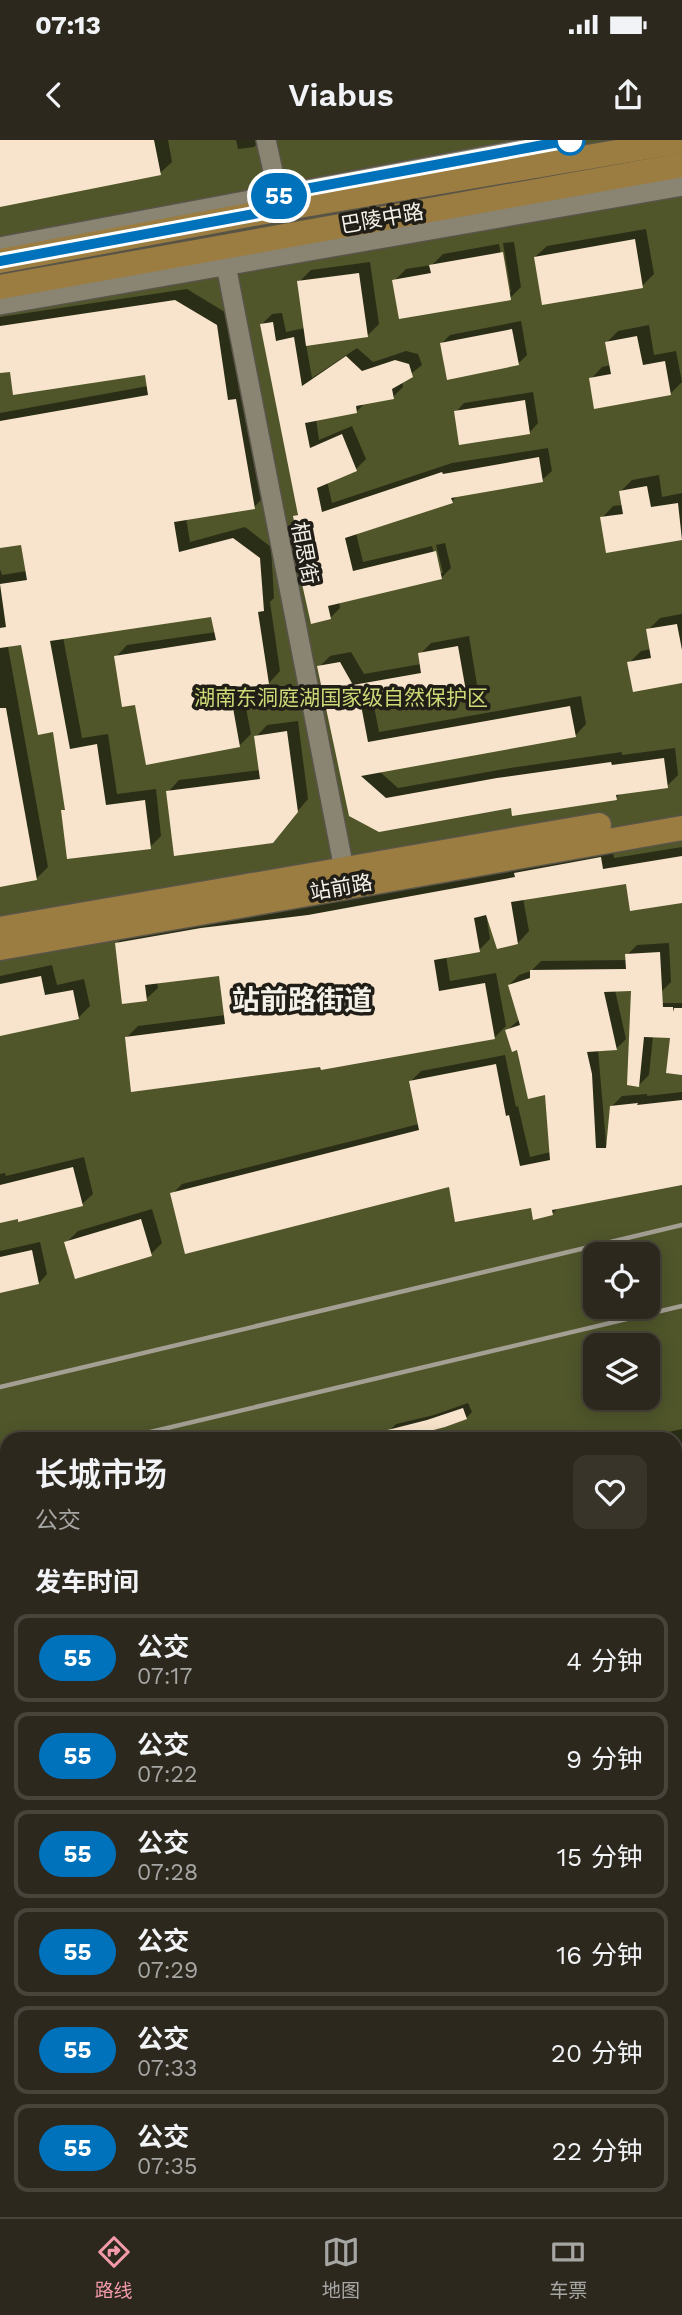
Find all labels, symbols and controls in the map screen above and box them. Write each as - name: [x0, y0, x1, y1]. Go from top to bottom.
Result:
- text: 07:13: [35, 10, 101, 40]
- icon: back: [35, 76, 73, 114]
- text: Viabus: [288, 76, 394, 114]
- icon: share: [609, 76, 647, 114]
- unlabelled marker: [555, 125, 585, 155]
- line badge: 55: [247, 173, 310, 219]
- text: 55: [265, 182, 293, 210]
- street label: 巴陵中路: [338, 198, 426, 238]
- street label: 相思街: [287, 520, 323, 586]
- park label: 湖南东洞庭湖国家级自然保护区: [194, 685, 488, 710]
- street label: 站前路: [308, 869, 374, 905]
- district label: 站前路街道: [232, 984, 372, 1017]
- map controls: [583, 1242, 660, 1410]
- button: locate: [583, 1242, 660, 1319]
- button: layers: [583, 1333, 660, 1410]
- text: 长城市场: [35, 1455, 167, 1494]
- button: heart: [573, 1455, 647, 1529]
- text: 公交: [35, 1507, 81, 1534]
- text: 发车时间: [35, 1567, 139, 1597]
- text: 公交: [137, 1632, 189, 1662]
- text: 55: [64, 1644, 91, 1672]
- text: 4 分钟: [566, 1646, 643, 1676]
- text: 07:17: [137, 1663, 192, 1690]
- text: 公交: [137, 1730, 189, 1760]
- text: 55: [64, 1742, 91, 1770]
- text: 9 分钟: [566, 1744, 643, 1774]
- text: 07:22: [137, 1761, 197, 1788]
- text: 公交: [137, 1828, 189, 1858]
- text: 55: [64, 1840, 91, 1868]
- text: 15 分钟: [557, 1842, 643, 1872]
- text: 07:28: [137, 1859, 198, 1886]
- text: 公交: [137, 1926, 189, 1956]
- text: 55: [64, 1938, 91, 1966]
- text: 16 分钟: [556, 1940, 643, 1970]
- text: 07:29: [137, 1957, 198, 1984]
- text: 公交: [137, 2024, 189, 2054]
- text: 55: [64, 2036, 91, 2064]
- text: 20 分钟: [551, 2038, 643, 2068]
- text: 07:33: [137, 2055, 197, 2082]
- text: 公交: [137, 2122, 189, 2152]
- text: 55: [64, 2134, 91, 2162]
- text: 22 分钟: [552, 2136, 643, 2166]
- text: 07:35: [137, 2153, 197, 2180]
- tab: 路线: [95, 2233, 133, 2302]
- tab: 地图: [322, 2233, 360, 2302]
- tab: 车票: [549, 2233, 587, 2302]

